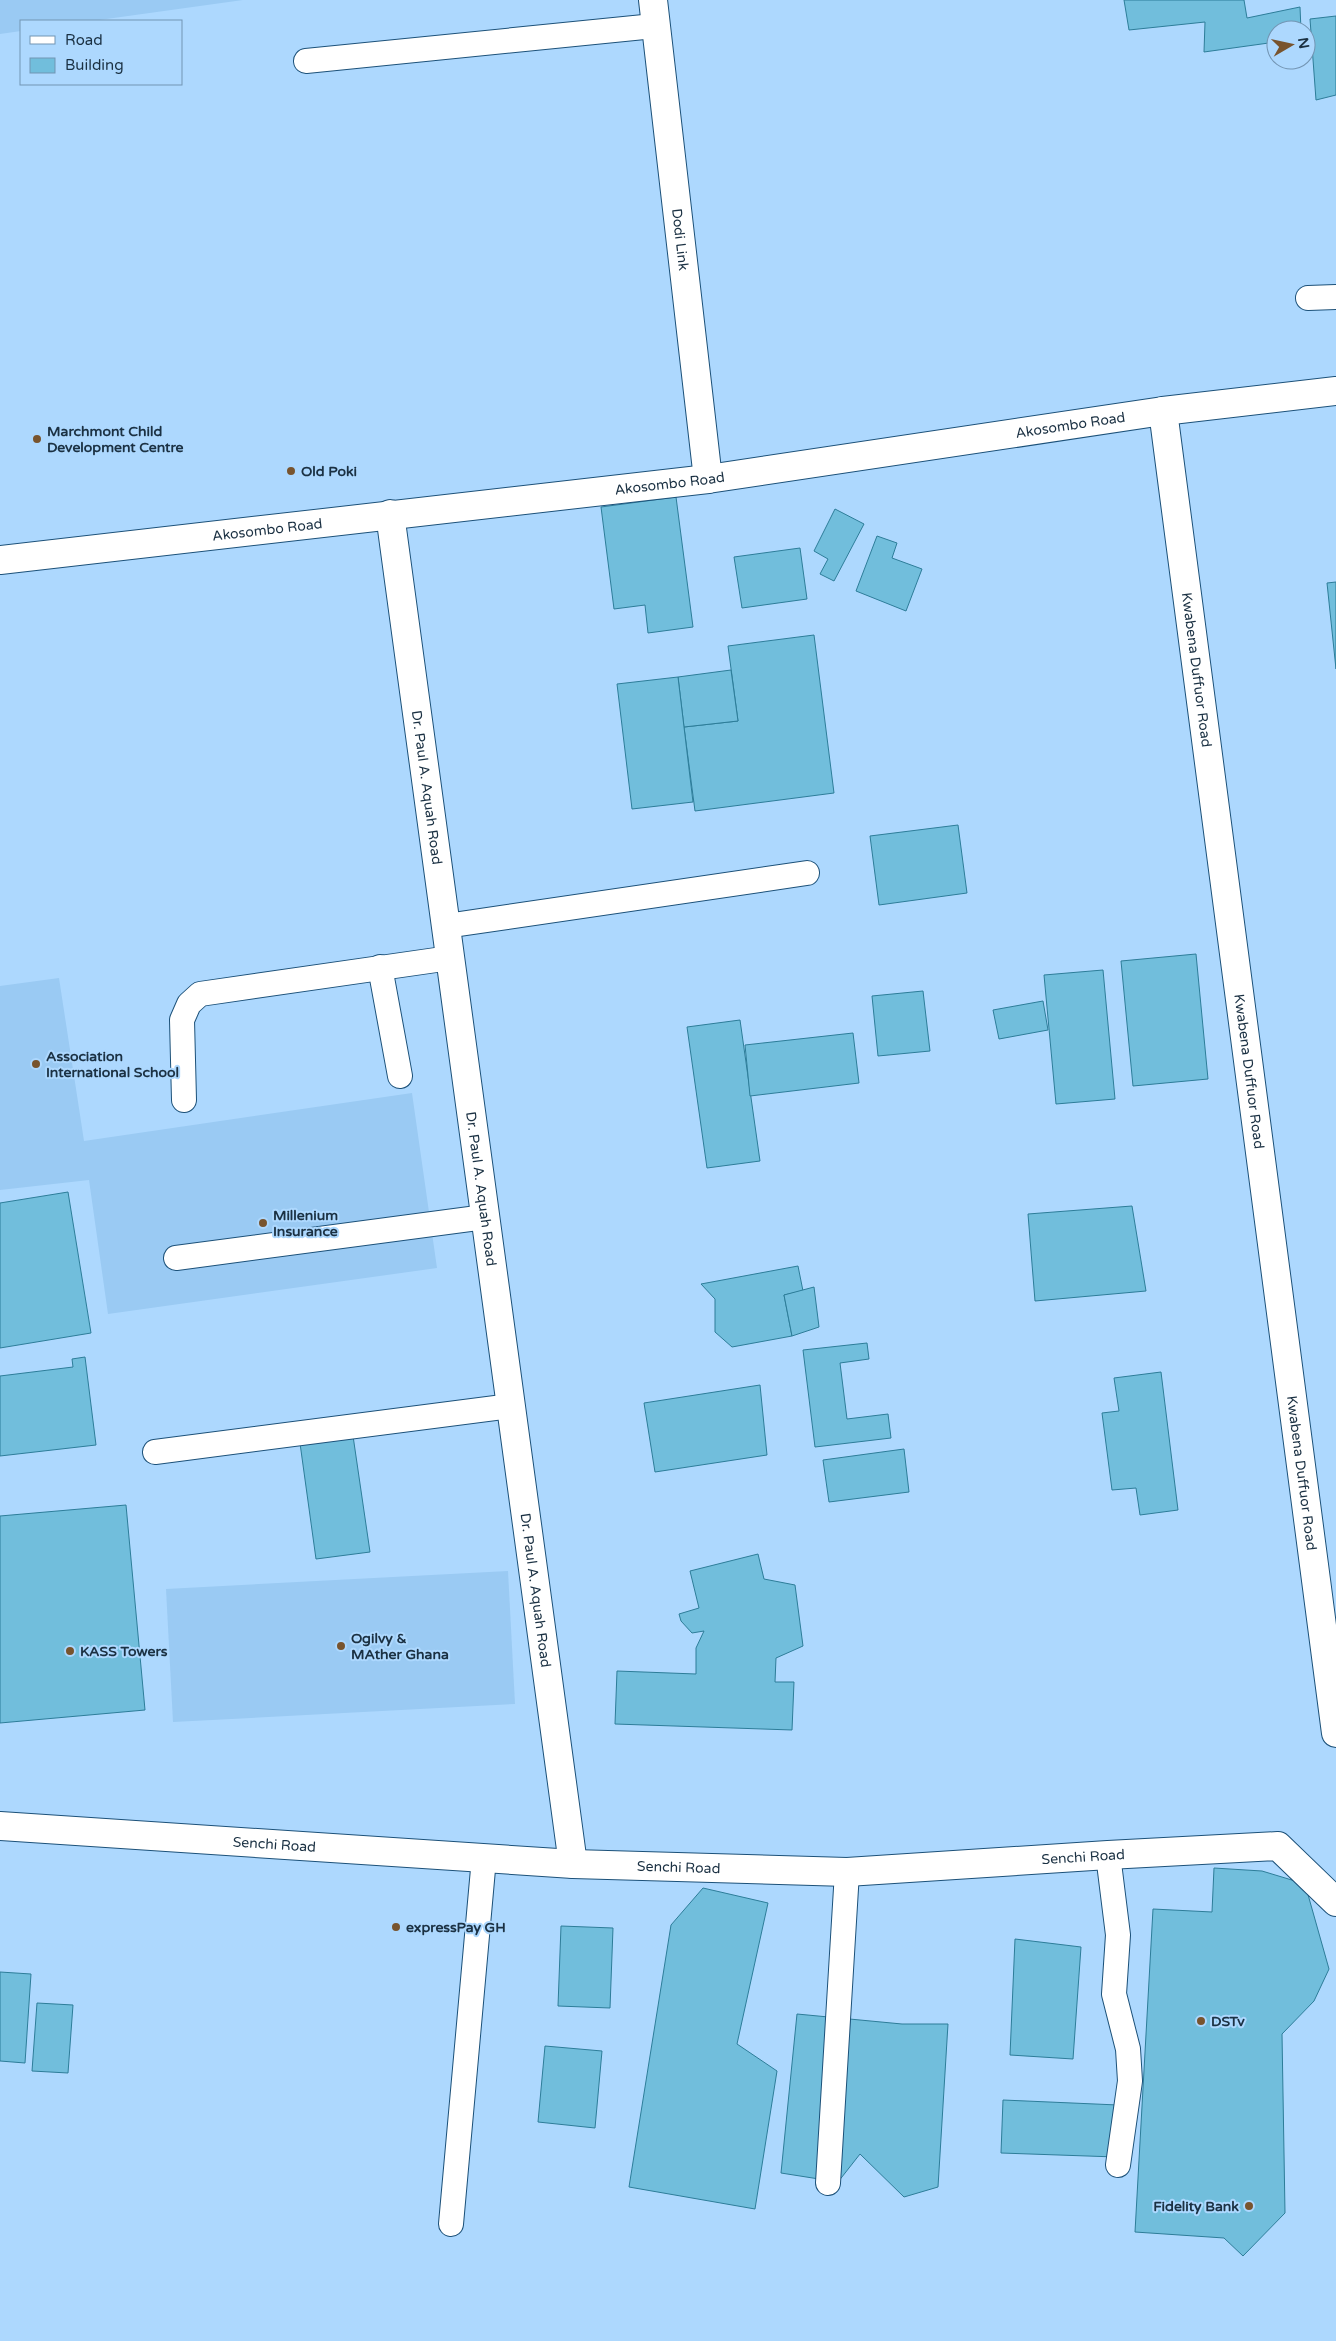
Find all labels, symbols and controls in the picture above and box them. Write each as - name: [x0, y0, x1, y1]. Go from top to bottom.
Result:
- legend: [20, 20, 182, 85]
- north arrow: [1266, 20, 1316, 70]
- text: Road: [65, 31, 103, 49]
- text: N: [1294, 36, 1313, 50]
- text: Building: [65, 56, 124, 74]
- street label: Dodi Link: [668, 207, 692, 272]
- street label: Akosombo Road: [1014, 409, 1126, 442]
- place label: Marchmont Child Development Centre: [47, 423, 184, 456]
- marker: Marchmont Child Development Centre: [31, 433, 43, 445]
- place label: Old Poki: [301, 463, 357, 480]
- marker: Old Poki: [285, 465, 297, 477]
- street label: Akosombo Road: [614, 469, 726, 499]
- street label: Akosombo Road: [211, 515, 323, 545]
- street label: Kwabena Duffuor Road: [1178, 591, 1215, 748]
- street label: Dr. Paul A. Aquah Road: [408, 709, 445, 866]
- street label: Kwabena Duffuor Road: [1230, 993, 1267, 1150]
- place label: Association International School: [46, 1048, 179, 1081]
- marker: Association International School: [30, 1058, 42, 1070]
- street label: Dr. Paul A. Aquah Road: [462, 1111, 500, 1267]
- place label: Millenium Insurance: [273, 1207, 338, 1240]
- marker: Millenium Insurance: [257, 1217, 269, 1229]
- street label: Kwabena Duffuor Road: [1283, 1394, 1320, 1552]
- street label: Dr. Paul A. Aquah Road: [516, 1512, 554, 1669]
- place label: Ogilvy & MAther Ghana: [351, 1630, 449, 1663]
- marker: Ogilvy & MAther Ghana: [335, 1640, 347, 1652]
- place label: KASS Towers: [80, 1643, 168, 1660]
- marker: KASS Towers: [64, 1645, 76, 1657]
- street label: Senchi Road: [232, 1833, 317, 1856]
- street label: Senchi Road: [1041, 1846, 1125, 1868]
- street label: Senchi Road: [637, 1858, 721, 1877]
- place label: expressPay GH: [406, 1919, 506, 1936]
- marker: expressPay GH: [390, 1921, 402, 1933]
- place label: DSTv: [1211, 2013, 1245, 2030]
- marker: DSTv: [1195, 2015, 1207, 2027]
- place label: Fidelity Bank: [1153, 2198, 1239, 2215]
- marker: Fidelity Bank: [1243, 2200, 1255, 2212]

